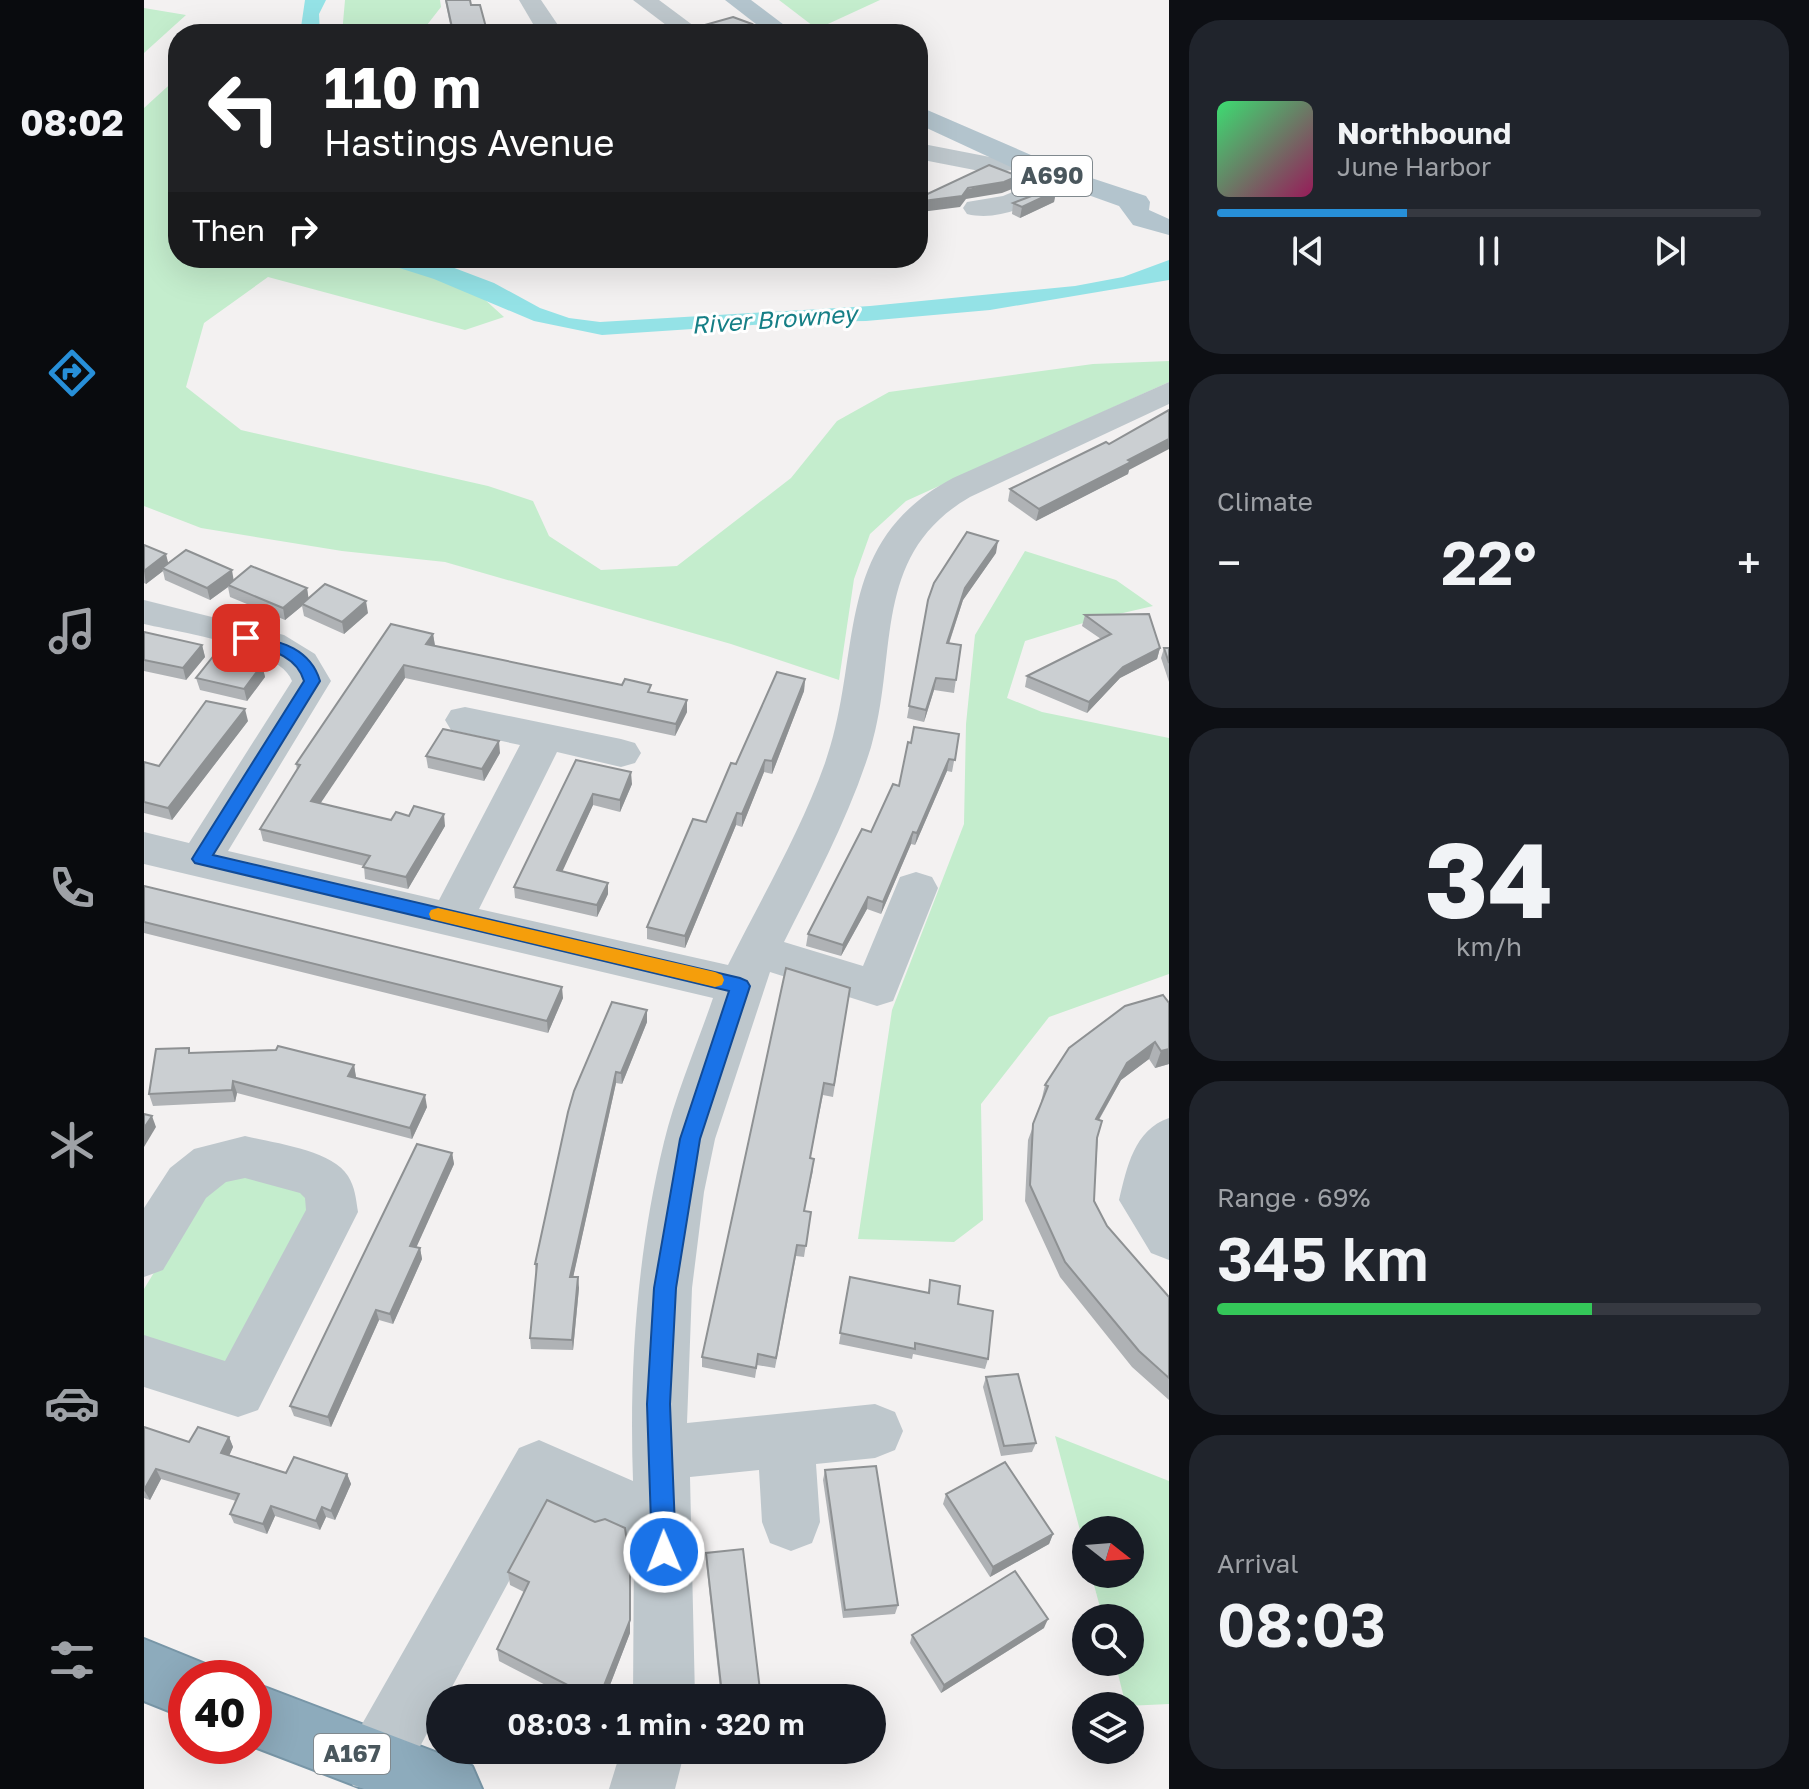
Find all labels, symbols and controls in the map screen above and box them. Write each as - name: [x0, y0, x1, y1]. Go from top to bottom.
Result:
- text: 110 m: [324, 53, 481, 120]
- icon: left: [192, 56, 296, 160]
- text: 08:02: [20, 101, 124, 144]
- text: Northbound: [1337, 115, 1511, 151]
- text: Hastings Avenue: [324, 121, 614, 164]
- text: June Harbor: [1337, 151, 1491, 182]
- road number: A690: [1012, 156, 1092, 196]
- icon: right: [281, 208, 325, 252]
- text: Then: [192, 212, 265, 248]
- icon: previous: [1286, 229, 1330, 273]
- icon: pause: [1467, 229, 1511, 273]
- icon: next: [1648, 229, 1692, 273]
- water label: River Browney: [690, 298, 861, 340]
- icon: directions: [44, 345, 100, 401]
- text: Climate: [1217, 486, 1313, 517]
- text: 22°: [1441, 526, 1537, 598]
- text: −: [1217, 536, 1241, 589]
- text: +: [1737, 536, 1761, 589]
- icon: music: [44, 603, 100, 659]
- pin: [212, 604, 280, 672]
- icon: arrive: [224, 616, 268, 660]
- text: 34: [1425, 816, 1553, 941]
- icon: phone: [44, 860, 100, 916]
- text: km/h: [1456, 931, 1522, 962]
- icon: climate: [44, 1117, 100, 1173]
- text: Range · 69%: [1217, 1182, 1370, 1213]
- text: 345 km: [1217, 1222, 1429, 1294]
- icon: car: [44, 1375, 100, 1431]
- position arrow: [622, 1510, 706, 1594]
- north arrow: [1072, 1516, 1144, 1588]
- map controls: [1072, 1516, 1144, 1764]
- text: Arrival: [1217, 1548, 1298, 1579]
- text: 08:03: [1217, 1588, 1386, 1660]
- button: search: [1072, 1604, 1144, 1676]
- icon: filters: [44, 1632, 100, 1688]
- speed limit sign: 40: [168, 1660, 272, 1764]
- button: layers: [1072, 1692, 1144, 1764]
- text: 08:03 · 1 min · 320 m: [507, 1706, 805, 1742]
- road number: A167: [314, 1734, 390, 1774]

